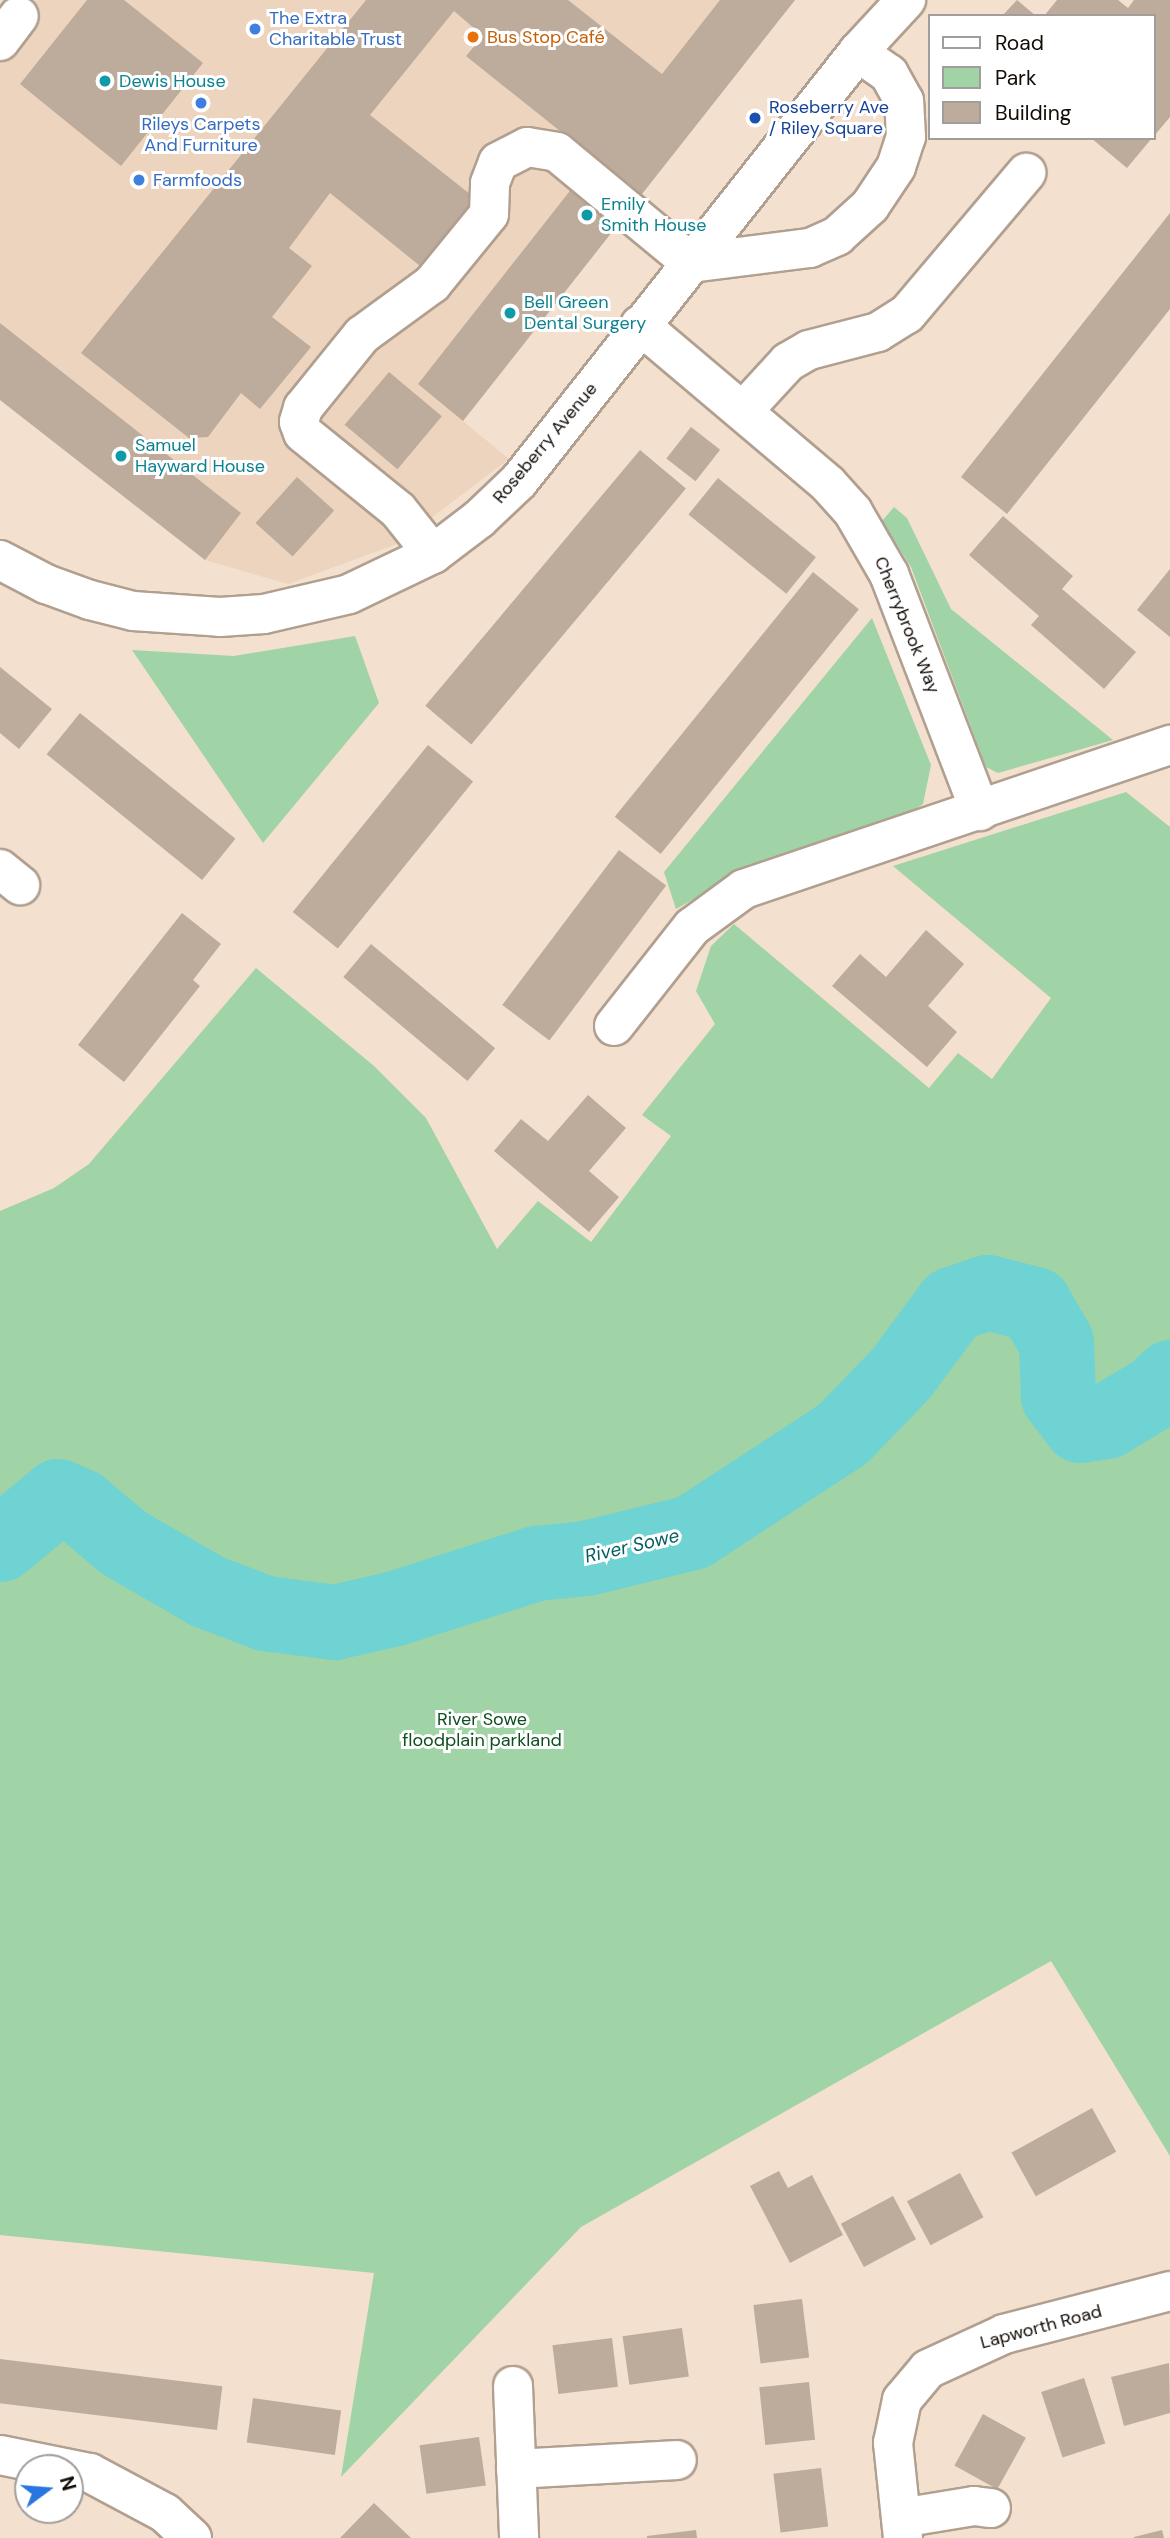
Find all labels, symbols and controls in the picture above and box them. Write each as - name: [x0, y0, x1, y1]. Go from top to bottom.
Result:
- place label: The Extra Charitable Trust: [269, 8, 402, 50]
- legend: [928, 14, 1156, 140]
- marker: The Extra Charitable Trust: [247, 21, 263, 37]
- place label: Bus Stop Café: [487, 26, 605, 48]
- marker: Bus Stop Café: [465, 29, 481, 45]
- text: Road: [995, 29, 1044, 57]
- text: Park: [995, 64, 1036, 92]
- place label: Dewis House: [119, 70, 226, 92]
- marker: Dewis House: [97, 73, 113, 89]
- marker: Rileys Carpets And Furniture: [193, 95, 209, 111]
- place label: Roseberry Ave / Riley Square: [769, 97, 889, 140]
- text: Building: [995, 99, 1071, 127]
- marker: Roseberry Ave / Riley Square: [747, 110, 763, 126]
- place label: Rileys Carpets And Furniture: [142, 114, 260, 156]
- place label: Farmfoods: [153, 169, 242, 191]
- marker: Farmfoods: [131, 172, 147, 188]
- place label: Emily Smith House: [601, 194, 706, 236]
- marker: Emily Smith House: [579, 207, 595, 223]
- place label: Bell Green Dental Surgery: [524, 292, 646, 334]
- marker: Bell Green Dental Surgery: [502, 305, 518, 321]
- street label: Roseberry Avenue: [488, 378, 602, 508]
- place label: Samuel Hayward House: [135, 435, 265, 478]
- marker: Samuel Hayward House: [113, 448, 129, 464]
- street label: Cherrybrook Way: [870, 553, 944, 697]
- water label: River Sowe: [583, 1524, 681, 1568]
- park label: River Sowe floodplain parkland: [402, 1709, 562, 1752]
- street label: Lapworth Road: [978, 2300, 1104, 2354]
- north arrow: [14, 2454, 84, 2524]
- text: N: [54, 2474, 82, 2494]

